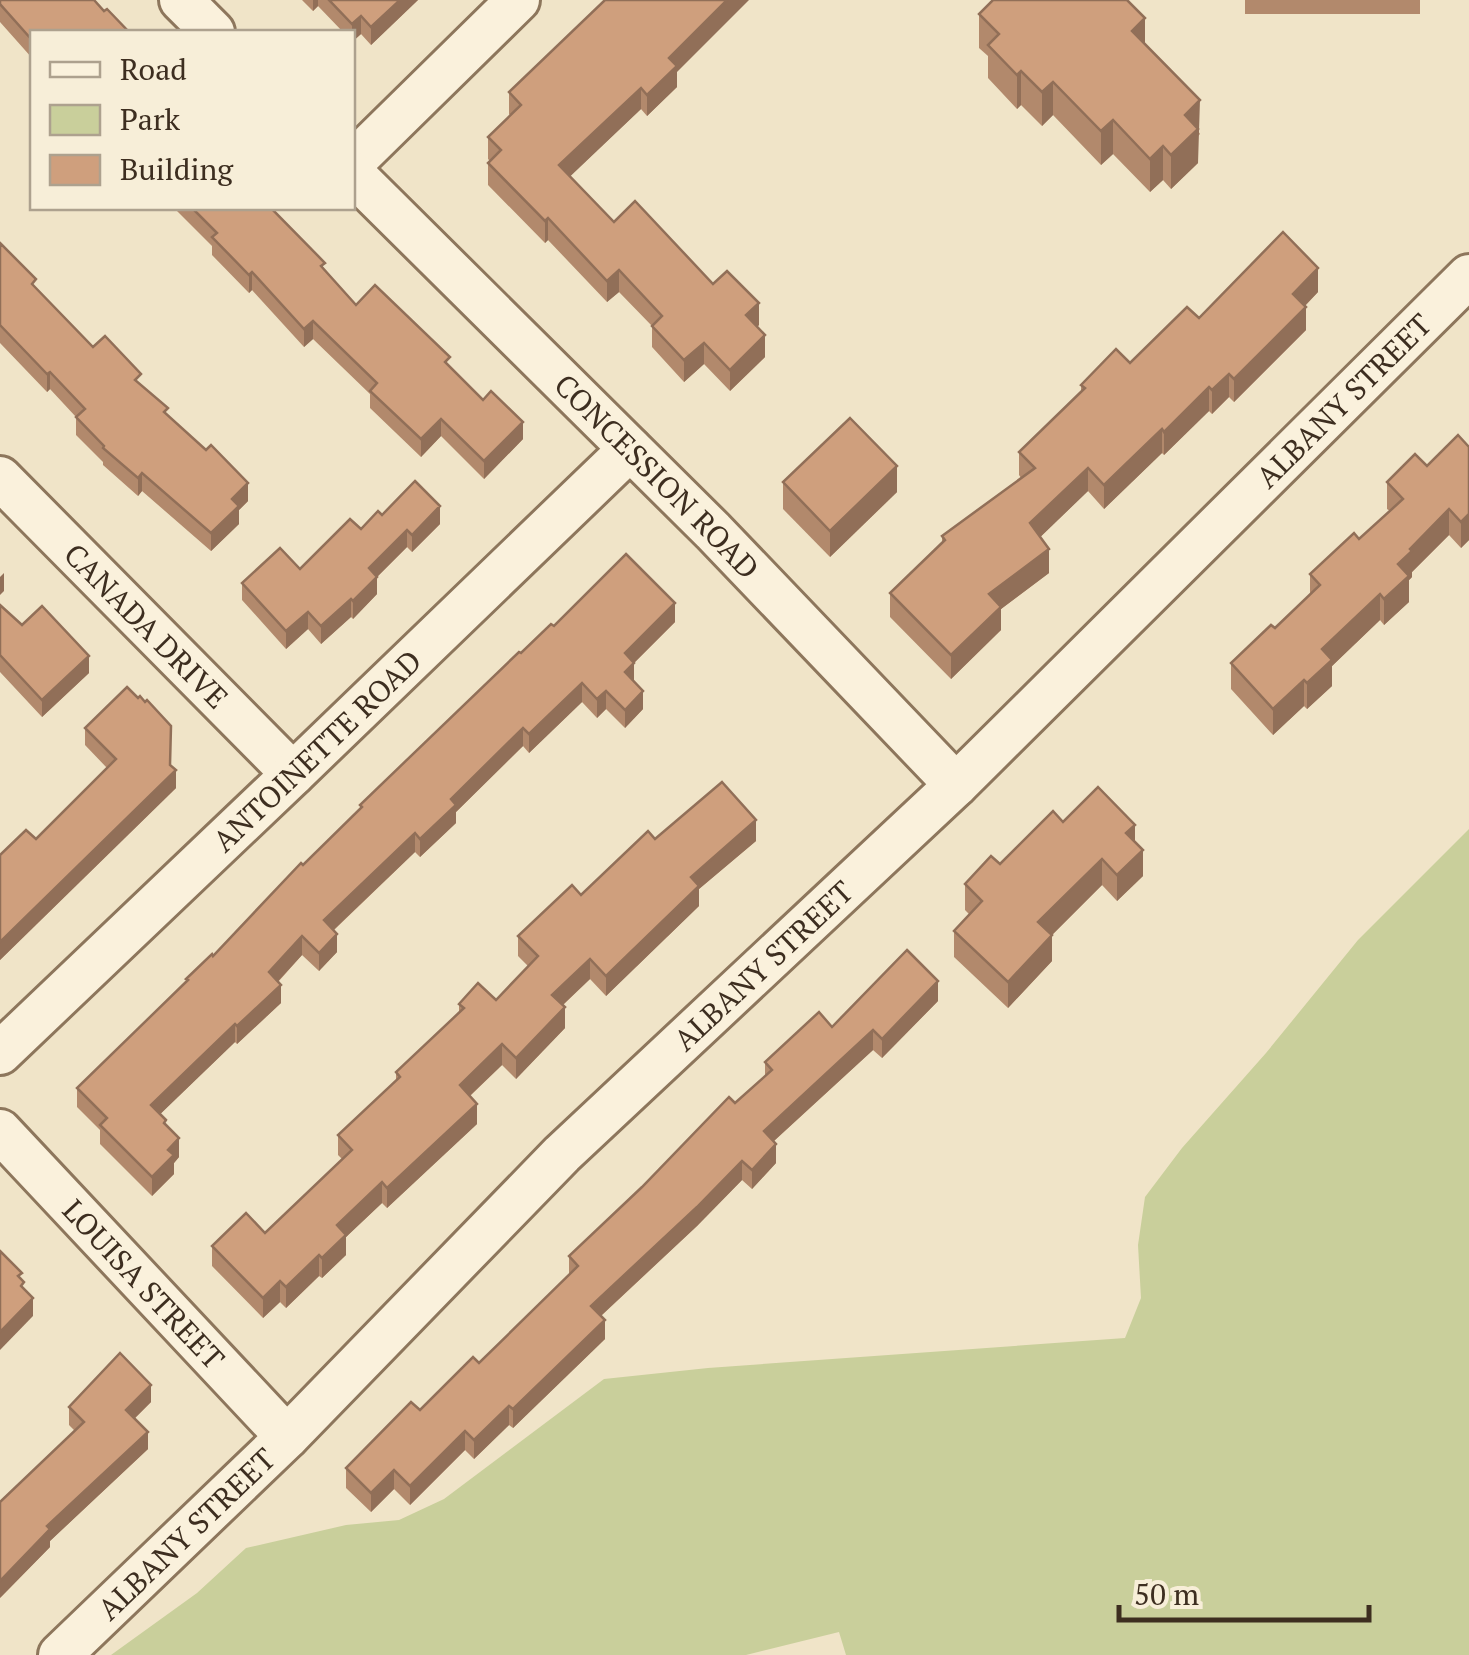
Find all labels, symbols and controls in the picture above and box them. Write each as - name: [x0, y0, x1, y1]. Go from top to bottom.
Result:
- legend: [30, 30, 355, 210]
- text: Road: [120, 49, 187, 89]
- text: Park: [120, 99, 181, 139]
- text: Building: [120, 149, 234, 189]
- street label: ALBANY STREET: [1247, 305, 1440, 496]
- street label: CONCESSION ROAD: [546, 365, 768, 587]
- street label: CANADA DRIVE: [56, 535, 237, 717]
- street label: ANTOINETTE ROAD: [204, 641, 430, 860]
- street label: ALBANY STREET: [665, 872, 861, 1059]
- street label: LOUISA STREET: [54, 1191, 233, 1378]
- street label: ALBANY STREET: [89, 1439, 284, 1629]
- scale bar: [1119, 1560, 1369, 1622]
- text: 50 m: [1134, 1574, 1199, 1614]

